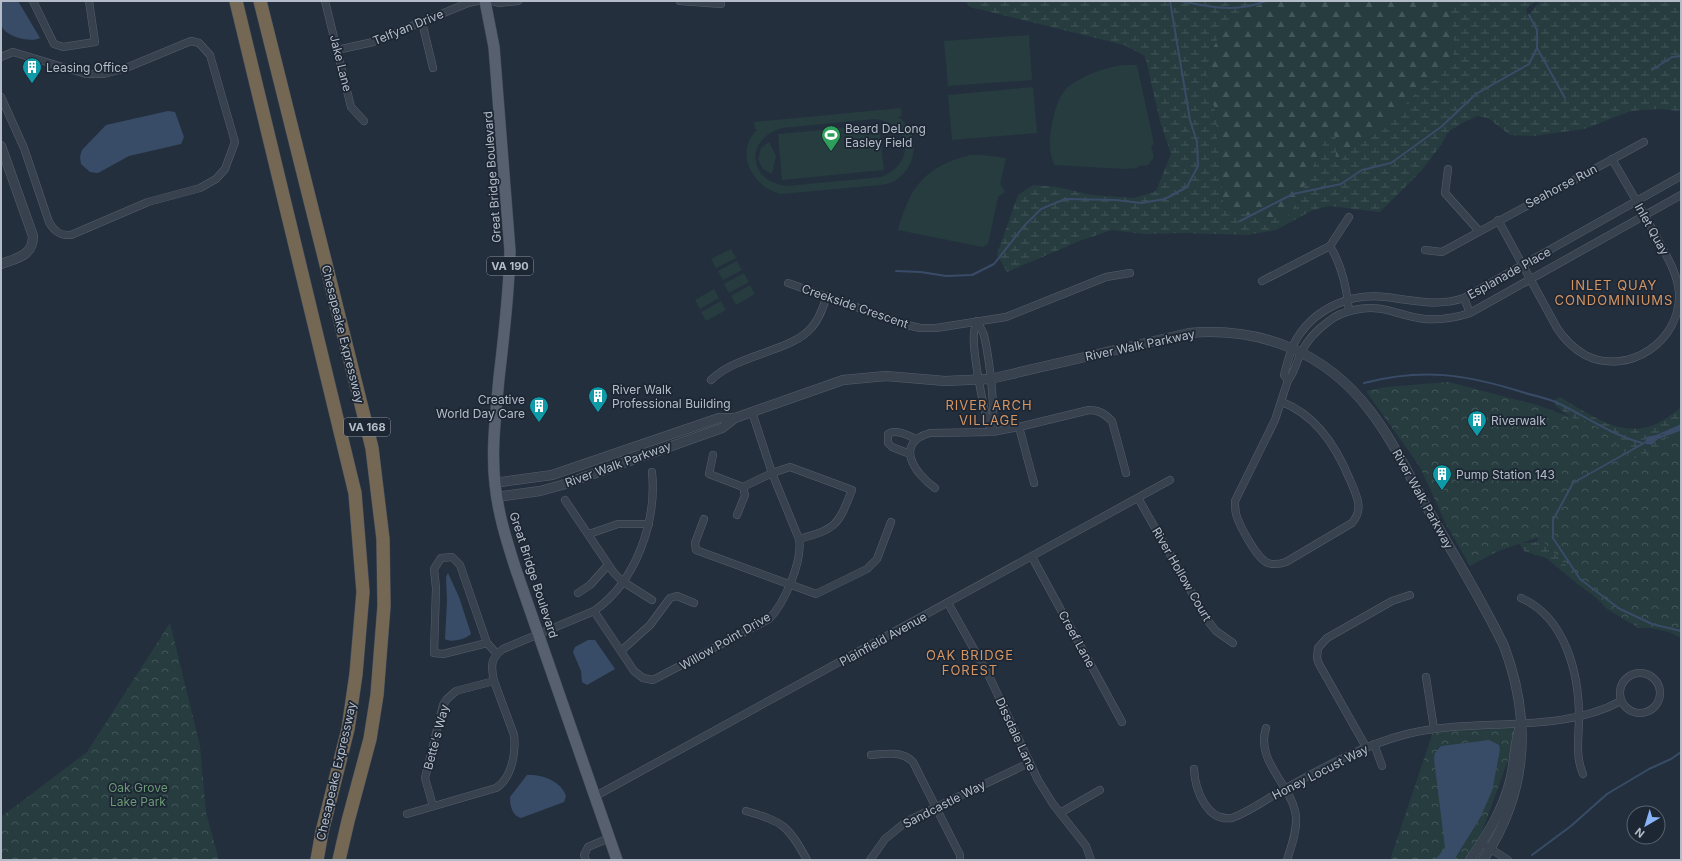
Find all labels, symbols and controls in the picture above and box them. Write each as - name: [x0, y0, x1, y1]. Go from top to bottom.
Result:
- street label: Telfyan Drive: [371, 6, 445, 48]
- street label: Jake Lane: [327, 33, 355, 93]
- building icon: Leasing Office: [21, 56, 43, 84]
- place label: Leasing Office: [46, 60, 128, 75]
- street label: Great Bridge Boulevard: [480, 111, 504, 243]
- place label: Beard DeLong Easley Field: [845, 121, 926, 150]
- sports icon: Beard DeLong Easley Field: [820, 124, 842, 152]
- street label: Seahorse Run: [1523, 161, 1599, 211]
- street label: Inlet Quay: [1632, 200, 1673, 258]
- street label: Esplanade Place: [1465, 244, 1553, 302]
- road number: VA 190: [487, 257, 533, 275]
- street label: Chesapeake Expressway: [319, 263, 368, 405]
- district label: INLET QUAY CONDOMINIUMS: [1555, 277, 1673, 308]
- street label: Creekside Crescent: [800, 281, 910, 331]
- street label: River Walk Parkway: [1084, 326, 1196, 364]
- place label: River Walk Professional Building: [612, 382, 731, 411]
- building icon: River Walk Professional Building: [587, 385, 609, 413]
- place label: Creative World Day Care: [436, 392, 525, 421]
- building icon: Creative World Day Care: [528, 395, 550, 423]
- district label: RIVER ARCH VILLAGE: [945, 397, 1033, 428]
- building icon: Riverwalk: [1466, 409, 1488, 437]
- place label: Riverwalk: [1491, 413, 1546, 428]
- road number: VA 168: [344, 418, 390, 436]
- street label: River Walk Parkway: [563, 438, 673, 490]
- street label: River Walk Parkway: [1389, 447, 1457, 552]
- building icon: Pump Station 143: [1431, 463, 1453, 491]
- place label: Pump Station 143: [1456, 467, 1555, 482]
- street label: Great Bridge Boulevard: [506, 510, 562, 640]
- street label: River Hollow Court: [1149, 524, 1215, 624]
- street label: Creef Lane: [1055, 608, 1099, 670]
- street label: Willow Point Drive: [677, 609, 773, 673]
- street label: Plainfield Avenue: [837, 609, 929, 669]
- district label: OAK BRIDGE FOREST: [926, 647, 1014, 678]
- street label: Dissdale Lane: [992, 695, 1040, 773]
- street label: Chesapeake Expressway: [313, 700, 359, 842]
- street label: Bette's Way: [420, 702, 452, 771]
- street label: Honey Locust Way: [1269, 741, 1371, 803]
- street label: Sandcastle Way: [900, 777, 988, 831]
- park label: Oak Grove Lake Park: [108, 780, 168, 809]
- north arrow: [1626, 805, 1666, 845]
- text: N: [1632, 825, 1647, 841]

